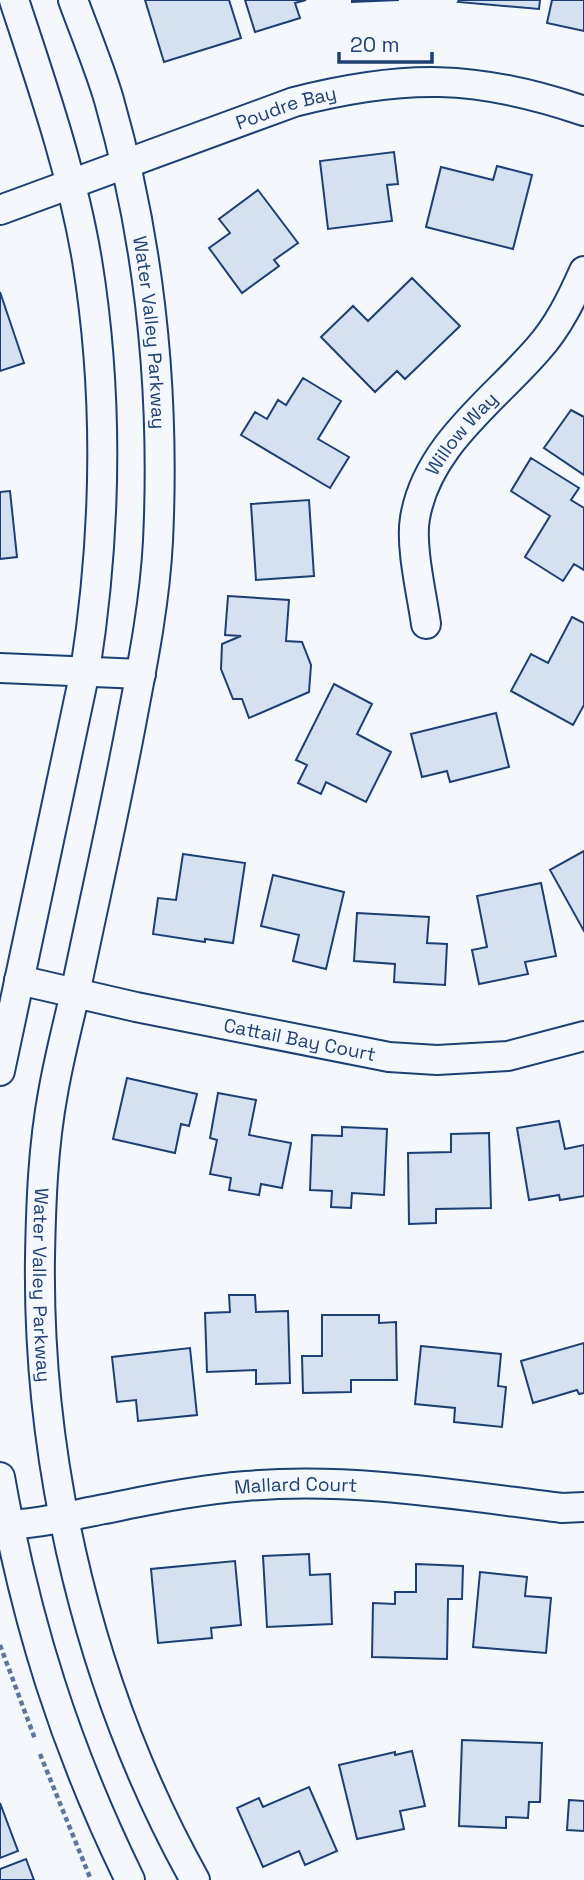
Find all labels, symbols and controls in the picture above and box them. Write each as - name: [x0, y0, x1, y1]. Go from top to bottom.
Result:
- scale bar: [339, 21, 432, 65]
- text: 20 m: [350, 31, 400, 58]
- street label: Poudre Bay: [232, 81, 339, 135]
- street label: Water Valley Parkway: [127, 234, 171, 430]
- street label: Willow Way: [420, 387, 503, 480]
- street label: Cattail Bay Court: [221, 1013, 378, 1067]
- street label: Water Valley Parkway: [27, 1187, 57, 1383]
- street label: Mallard Court: [233, 1472, 358, 1500]

